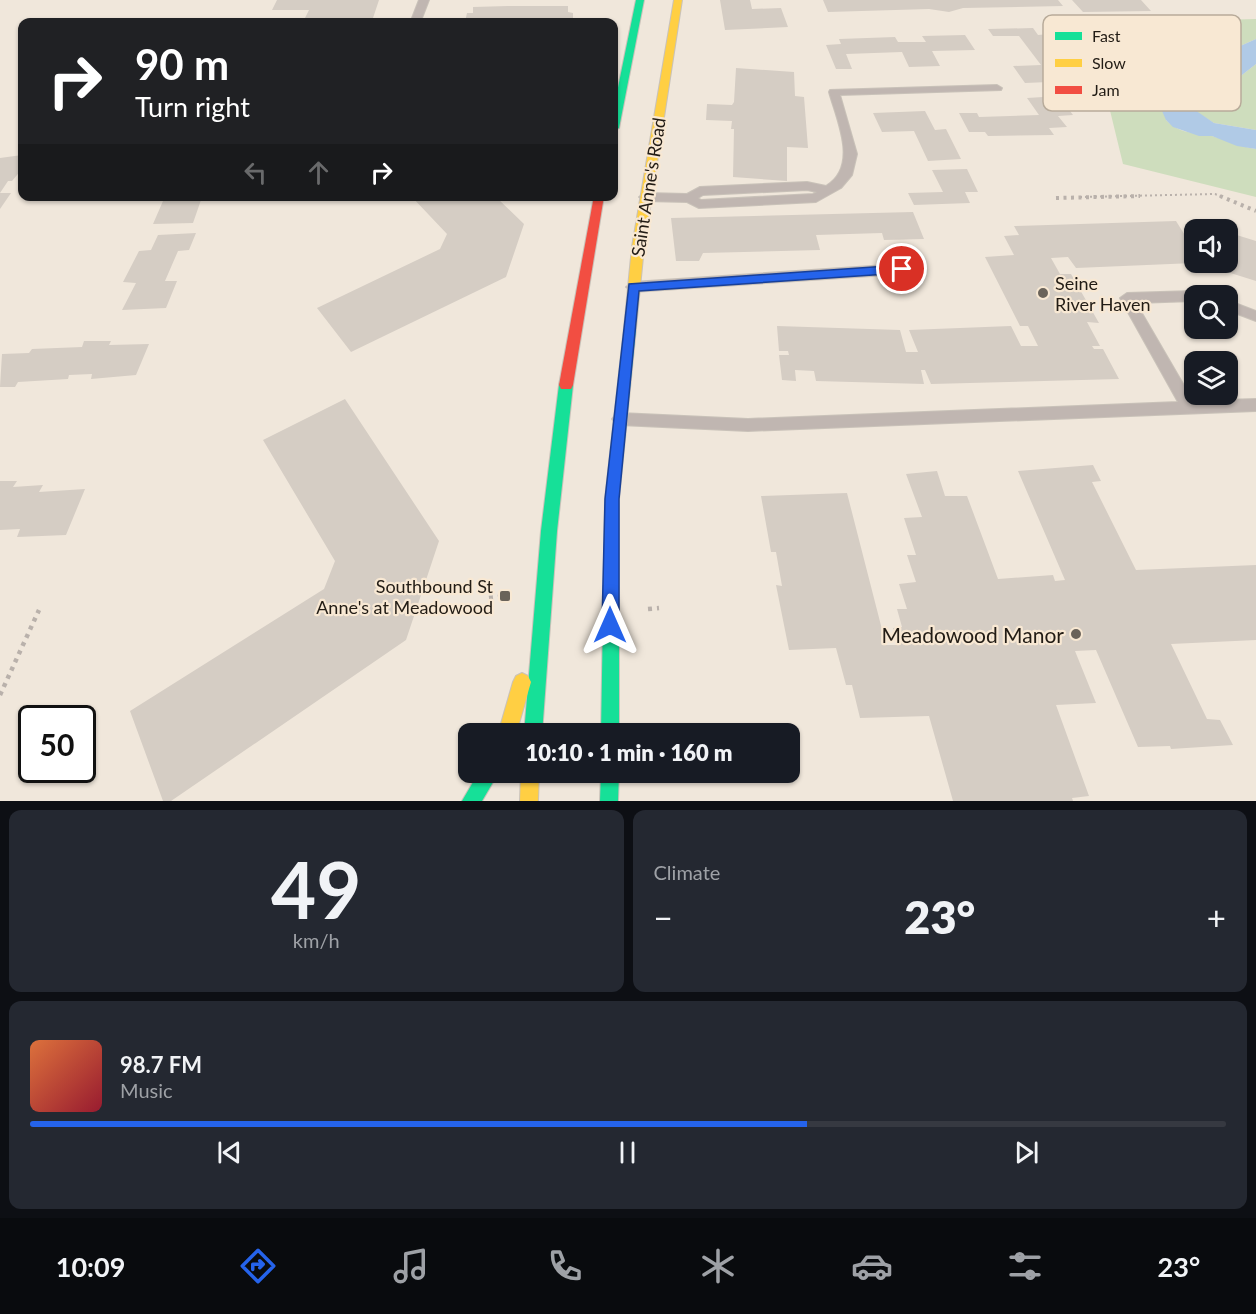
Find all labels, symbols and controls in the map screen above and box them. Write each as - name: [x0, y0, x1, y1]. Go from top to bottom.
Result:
- legend: [1043, 15, 1241, 111]
- text: Fast: [1092, 26, 1121, 45]
- text: 90 m: [135, 39, 229, 89]
- icon: right: [36, 42, 114, 120]
- text: Slow: [1092, 53, 1126, 72]
- text: Jam: [1092, 80, 1120, 99]
- text: Turn right: [135, 90, 250, 123]
- street label: Saint Anne's Road: [626, 116, 670, 258]
- icon: left: [239, 156, 272, 189]
- icon: ahead: [302, 156, 335, 189]
- icon: right: [365, 156, 398, 189]
- map controls: [1184, 219, 1238, 405]
- button: sound: [1184, 219, 1238, 273]
- pin: [876, 243, 927, 294]
- icon: arrive: [885, 252, 918, 285]
- place label: Seine River Haven: [1055, 272, 1151, 315]
- button: search: [1184, 285, 1238, 339]
- marker: Seine River Haven: [1036, 286, 1050, 300]
- button: layers: [1184, 351, 1238, 405]
- place label: Southbound St Anne's at Meadowood: [316, 575, 494, 618]
- marker: Southbound St Anne's at Meadowood: [498, 589, 512, 603]
- position arrow: [578, 593, 642, 657]
- place label: Meadowood Manor: [882, 622, 1064, 647]
- marker: Meadowood Manor: [1069, 627, 1083, 641]
- speed limit sign: 50: [18, 705, 96, 783]
- text: 10:10 · 1 min · 160 m: [526, 739, 732, 766]
- text: 49: [271, 842, 361, 936]
- text: Climate: [654, 860, 720, 884]
- text: 23°: [904, 890, 975, 944]
- text: −: [654, 897, 673, 937]
- text: +: [1207, 897, 1226, 937]
- text: km/h: [293, 928, 340, 952]
- text: 98.7 FM: [120, 1051, 202, 1078]
- text: Music: [120, 1078, 173, 1102]
- icon: previous: [213, 1136, 246, 1169]
- icon: pause: [611, 1136, 644, 1169]
- icon: next: [1010, 1136, 1043, 1169]
- icon: directions: [237, 1245, 279, 1287]
- icon: music: [390, 1245, 432, 1287]
- icon: phone: [544, 1245, 586, 1287]
- icon: climate: [697, 1245, 739, 1287]
- icon: car: [851, 1245, 893, 1287]
- icon: filters: [1004, 1245, 1046, 1287]
- text: 10:09: [56, 1250, 125, 1283]
- text: 23°: [1158, 1250, 1200, 1283]

